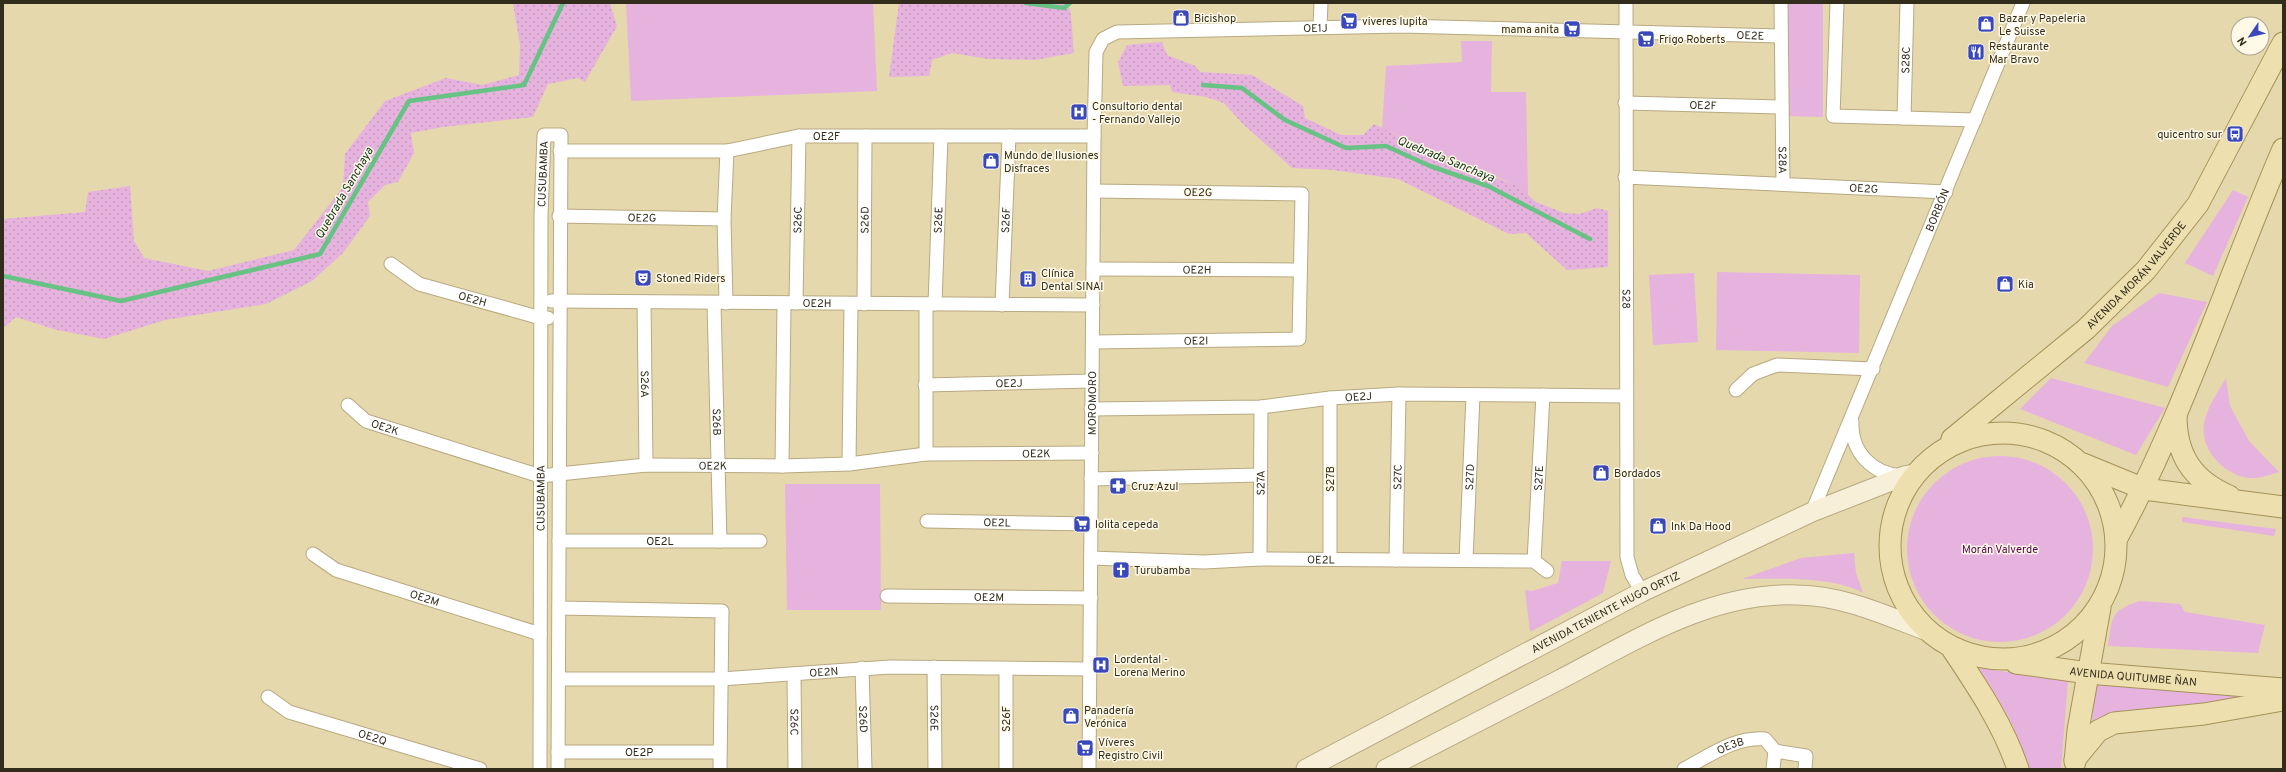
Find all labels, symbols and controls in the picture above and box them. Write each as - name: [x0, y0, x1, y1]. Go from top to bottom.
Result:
- shop icon: Bicishop: [1171, 8, 1191, 28]
- supermarket icon: viveres lupita: [1339, 11, 1359, 31]
- place label: Bicishop: [1194, 12, 1236, 26]
- place label: Bazar y Papeleria Le Suisse: [1999, 12, 2086, 39]
- shop icon: Bazar y Papeleria Le Suisse: [1976, 14, 1996, 34]
- place label: viveres lupita: [1362, 15, 1428, 29]
- north arrow: [2230, 16, 2270, 56]
- supermarket icon: mama anita: [1562, 19, 1582, 39]
- street label: OE1J: [1303, 22, 1328, 36]
- place label: mama anita: [1501, 23, 1559, 37]
- supermarket icon: Frigo Roberts: [1636, 29, 1656, 49]
- street label: OE2E: [1736, 29, 1764, 44]
- place label: Frigo Roberts: [1659, 33, 1725, 47]
- text: N: [2235, 34, 2251, 48]
- place label: Restaurante Mar Bravo: [1989, 40, 2049, 67]
- restaurant icon: Restaurante Mar Bravo: [1966, 42, 1986, 62]
- street label: S28C: [1899, 46, 1914, 74]
- street label: OE2F: [1689, 99, 1717, 113]
- place label: Consultorio dental - Fernando Vallejo: [1092, 100, 1182, 127]
- hospital icon: Consultorio dental - Fernando Vallejo: [1069, 102, 1089, 122]
- bus stop icon: quicentro sur: [2225, 124, 2245, 144]
- place label: quicentro sur: [2157, 128, 2223, 142]
- street label: OE2F: [813, 130, 840, 144]
- water label: Quebrada Sanchaya: [1395, 133, 1497, 187]
- street label: CUSUBAMBA: [535, 141, 552, 207]
- water label: Quebrada Sanchaya: [312, 144, 378, 242]
- street label: S28A: [1775, 146, 1789, 174]
- place label: Mundo de Ilusiones Disfraces: [1004, 149, 1099, 176]
- shop icon: Mundo de Ilusiones Disfraces: [981, 151, 1001, 171]
- street label: OE2G: [1849, 181, 1878, 197]
- street label: OE2G: [1183, 186, 1213, 200]
- street label: BORBÓN: [1923, 187, 1953, 234]
- street label: S26C: [791, 206, 806, 234]
- street label: S26D: [858, 206, 873, 234]
- street label: S26E: [932, 207, 946, 234]
- street label: S26F: [999, 207, 1014, 233]
- street label: OE2G: [627, 211, 657, 226]
- street label: AVENIDA MORÁN VALVERDE: [2084, 219, 2190, 333]
- street label: OE2H: [1182, 263, 1212, 278]
- place label: Clínica Dental SINAI: [1041, 267, 1103, 294]
- theatre icon: Stoned Riders: [633, 268, 653, 288]
- building icon: Clínica Dental SINAI: [1018, 269, 1038, 289]
- place label: Stoned Riders: [656, 272, 726, 286]
- shop icon: Kia: [1995, 274, 2015, 294]
- place label: Kia: [2018, 278, 2034, 292]
- street label: OE2H: [456, 289, 488, 311]
- street label: S28: [1619, 289, 1633, 309]
- street label: OE2H: [802, 297, 832, 311]
- street label: OE2I: [1184, 334, 1208, 349]
- street label: S26A: [637, 370, 651, 398]
- street label: MOROMORO: [1086, 371, 1100, 435]
- street label: OE2J: [995, 377, 1023, 391]
- street label: OE2J: [1344, 390, 1372, 405]
- street label: S26B: [709, 408, 723, 436]
- street label: OE2K: [369, 417, 400, 439]
- street label: OE2K: [1022, 447, 1051, 461]
- street label: OE2K: [699, 459, 727, 474]
- shop icon: Bordados: [1591, 463, 1611, 483]
- street label: S27C: [1391, 464, 1406, 490]
- street label: S27D: [1463, 464, 1478, 491]
- street label: CUSUBAMBA: [534, 465, 549, 531]
- street label: S27E: [1532, 465, 1547, 491]
- street label: S27B: [1324, 466, 1338, 492]
- place label: Bordados: [1614, 467, 1661, 481]
- street label: S27A: [1254, 470, 1269, 496]
- pharmacy icon: Cruz Azul: [1108, 476, 1128, 496]
- place label: Cruz Azul: [1131, 480, 1178, 494]
- supermarket icon: lolita cepeda: [1072, 514, 1092, 534]
- street label: OE2L: [983, 516, 1011, 531]
- shop icon: Ink Da Hood: [1648, 516, 1668, 536]
- place label: lolita cepeda: [1095, 518, 1158, 532]
- place label: Ink Da Hood: [1671, 520, 1731, 534]
- street label: OE2L: [646, 535, 674, 549]
- park label: Morán Valverde: [1962, 543, 2038, 557]
- street label: OE2L: [1307, 553, 1335, 568]
- church icon: Turubamba: [1111, 560, 1131, 580]
- place label: Turubamba: [1134, 564, 1191, 578]
- street label: AVENIDA TENIENTE HUGO ORTIZ: [1529, 569, 1682, 657]
- street label: OE2M: [408, 588, 441, 610]
- street label: OE2M: [974, 591, 1004, 605]
- place label: Lordental - Lorena Merino: [1114, 653, 1185, 680]
- hospital icon: Lordental - Lorena Merino: [1091, 655, 1111, 675]
- street label: AVENIDA QUITUMBE ÑAN: [2068, 664, 2197, 690]
- street label: OE2N: [809, 665, 839, 681]
- place label: Panadería Verónica: [1084, 704, 1134, 731]
- street label: S26D: [855, 705, 870, 733]
- street label: S26E: [926, 705, 941, 731]
- street label: S26F: [1000, 706, 1014, 732]
- shop icon: Panadería Verónica: [1061, 706, 1081, 726]
- street label: S26C: [786, 708, 801, 736]
- street label: OE2Q: [356, 727, 388, 749]
- street label: OE3B: [1715, 735, 1746, 758]
- place label: Víveres Registro Civil: [1098, 736, 1163, 763]
- supermarket icon: Víveres Registro Civil: [1075, 738, 1095, 758]
- street label: OE2P: [625, 746, 653, 760]

